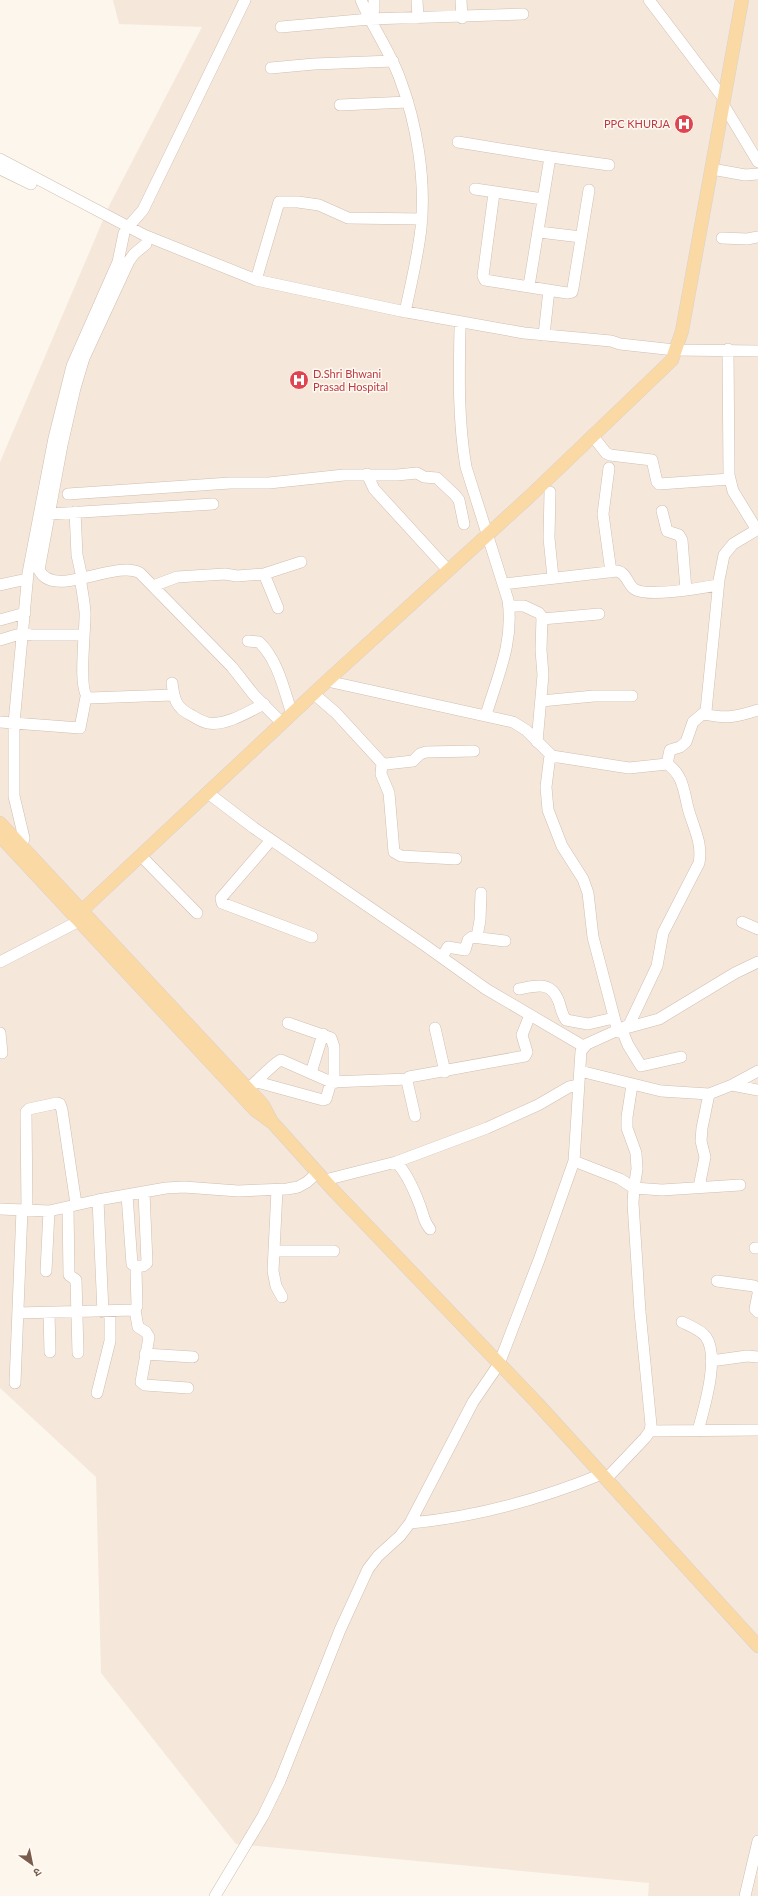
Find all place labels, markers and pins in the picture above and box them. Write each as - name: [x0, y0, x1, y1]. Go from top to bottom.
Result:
- hospital icon: PPC KHURJA: [673, 113, 695, 135]
- place label: PPC KHURJA: [604, 117, 671, 130]
- place label: D.Shri Bhwani Prasad Hospital: [313, 367, 388, 393]
- hospital icon: D.Shri Bhwani Prasad Hospital: [288, 369, 310, 391]

